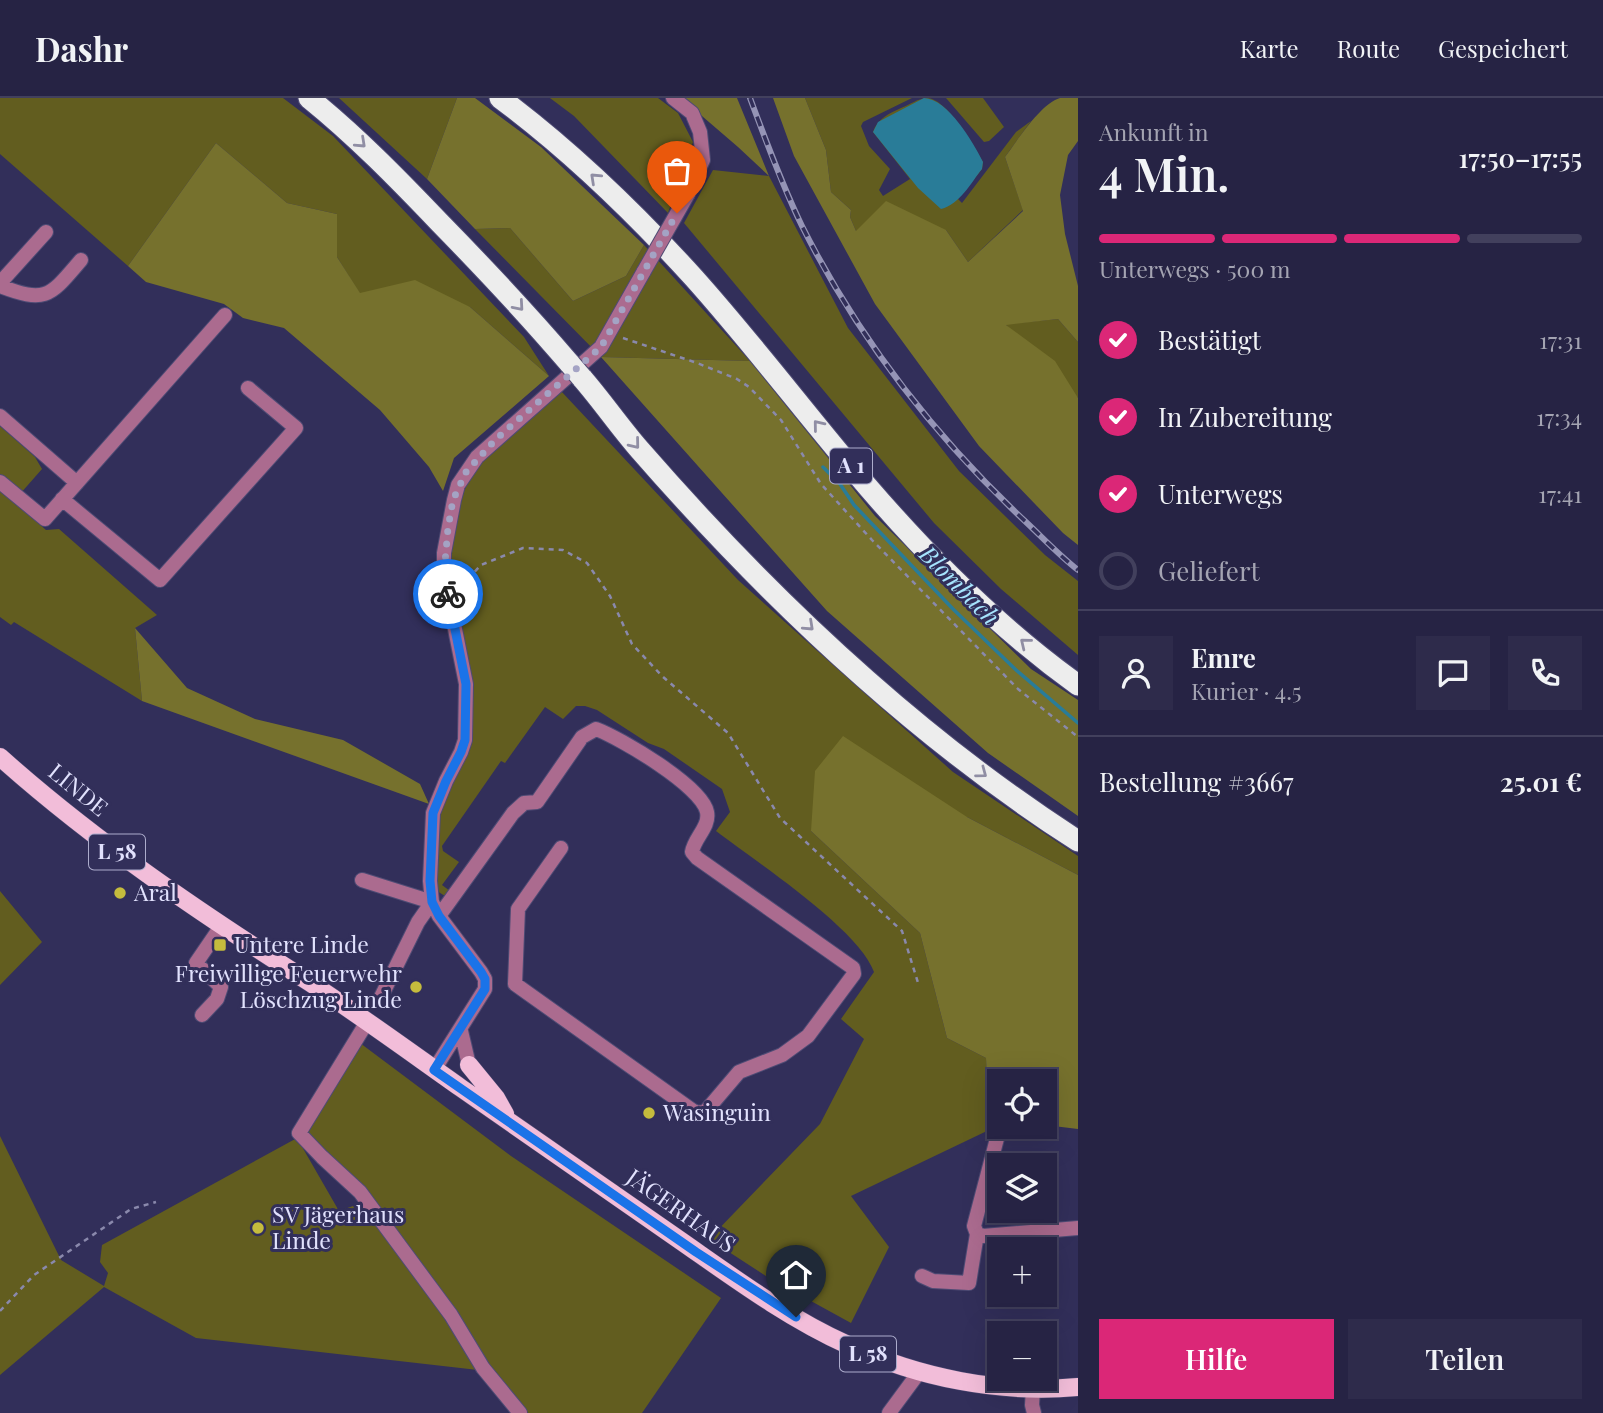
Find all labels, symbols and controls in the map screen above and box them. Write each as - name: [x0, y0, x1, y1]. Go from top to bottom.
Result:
- text: Dashr: [35, 26, 128, 70]
- text: Karte: [1240, 32, 1299, 64]
- text: Route: [1337, 32, 1400, 64]
- text: Gespeichert: [1438, 32, 1568, 64]
- text: Ankunft in: [1099, 116, 1209, 147]
- one-way arrow: [353, 135, 366, 147]
- text: 17:50–17:55: [1458, 140, 1582, 175]
- pin: [647, 141, 707, 213]
- text: 4 Min.: [1099, 142, 1230, 204]
- icon: bag: [658, 152, 696, 190]
- one-way arrow: [590, 174, 603, 187]
- text: Unterwegs · 500 m: [1099, 253, 1290, 284]
- one-way arrow: [511, 298, 524, 311]
- icon: check: [1099, 321, 1137, 359]
- text: Bestätigt: [1158, 322, 1261, 357]
- text: 17:31: [1539, 324, 1582, 355]
- icon: check: [1099, 398, 1137, 436]
- text: In Zubereitung: [1158, 399, 1332, 434]
- text: 17:34: [1536, 401, 1582, 432]
- one-way arrow: [813, 421, 826, 433]
- one-way arrow: [627, 436, 639, 449]
- road number: A 1: [830, 448, 872, 484]
- icon: check: [1099, 475, 1137, 513]
- text: Unterwegs: [1158, 476, 1283, 511]
- text: 17:41: [1538, 478, 1582, 509]
- water label: Blombach: [913, 537, 1007, 632]
- text: Geliefert: [1158, 553, 1260, 588]
- courier: [413, 559, 483, 629]
- icon: bike: [429, 575, 467, 613]
- one-way arrow: [801, 618, 814, 631]
- button: person: [1099, 636, 1173, 710]
- button: chat: [1416, 636, 1490, 710]
- button: phone: [1508, 636, 1582, 710]
- one-way arrow: [1020, 638, 1032, 651]
- text: Emre: [1191, 640, 1256, 675]
- text: Kurier · 4.5: [1191, 675, 1302, 706]
- street label: LINDE: [43, 755, 115, 822]
- text: Bestellung #3667: [1099, 764, 1294, 799]
- text: 25.01 €: [1500, 764, 1582, 799]
- one-way arrow: [974, 765, 987, 778]
- road number: L 58: [89, 834, 145, 870]
- place label: Aral: [133, 876, 177, 907]
- marker: Aral: [112, 885, 128, 901]
- place label: Untere Linde: [234, 928, 369, 959]
- marker: Untere Linde: [212, 937, 228, 953]
- place label: Freiwillige Feuerwehr Löschzug Linde: [175, 957, 402, 1014]
- marker: Freiwillige Feuerwehr Löschzug Linde: [408, 979, 424, 995]
- map controls: [987, 1069, 1057, 1391]
- button: locate: [987, 1069, 1057, 1139]
- place label: Wasinguin: [662, 1096, 771, 1127]
- marker: Wasinguin: [641, 1105, 657, 1121]
- button: layers: [987, 1153, 1057, 1223]
- street label: JÄGERHAUS: [620, 1160, 743, 1259]
- place label: SV Jägerhaus Linde: [272, 1198, 404, 1255]
- marker: SV Jägerhaus Linde: [250, 1220, 266, 1236]
- button: +: [987, 1237, 1057, 1307]
- pin: [766, 1245, 826, 1317]
- icon: home: [777, 1256, 815, 1294]
- button: Hilfe: [1099, 1319, 1334, 1399]
- button: Teilen: [1348, 1319, 1582, 1399]
- button: −: [987, 1321, 1057, 1391]
- road number: L 58: [840, 1336, 896, 1372]

